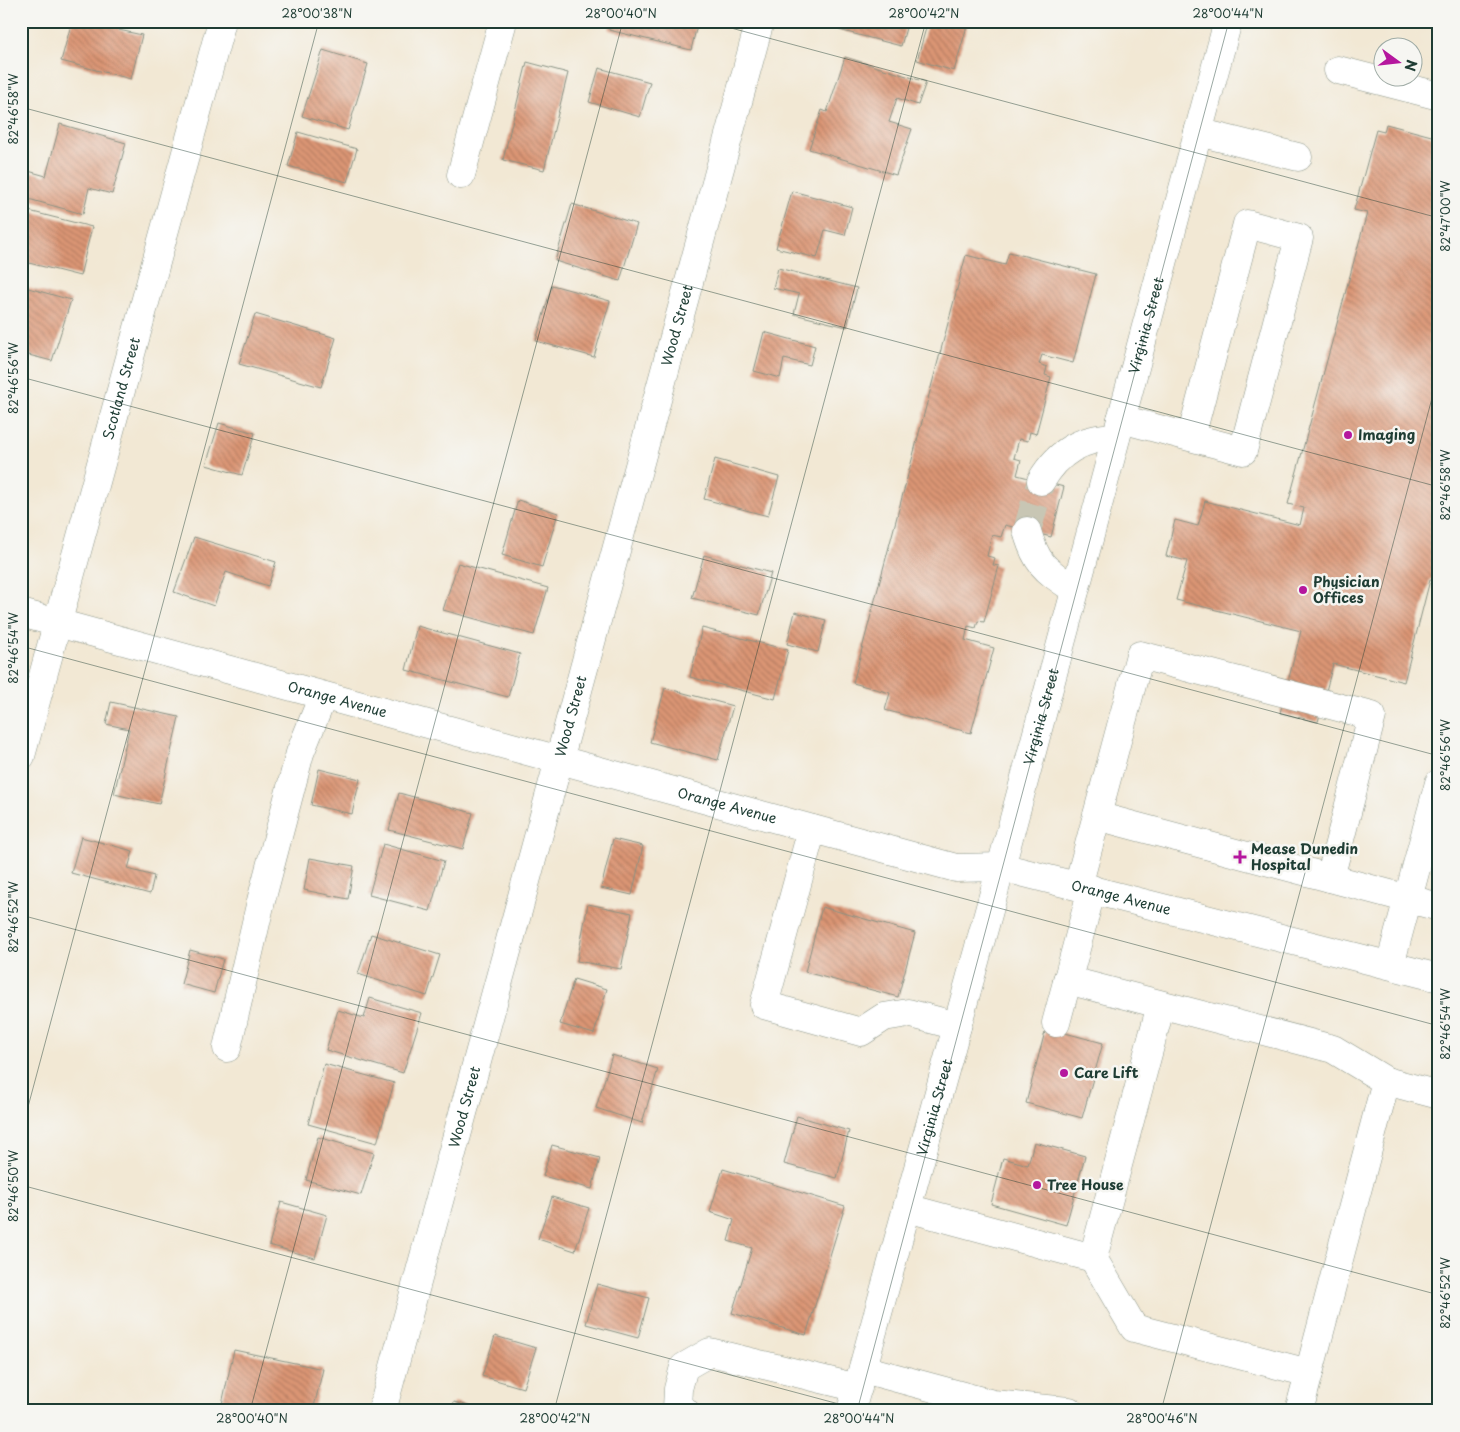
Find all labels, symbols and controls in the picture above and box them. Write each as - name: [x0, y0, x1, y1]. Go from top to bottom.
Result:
- text: 28°00'38"N: [281, 4, 353, 22]
- text: 28°00'40"N: [585, 4, 657, 22]
- text: 28°00'42"N: [888, 4, 960, 22]
- text: 28°00'44"N: [1193, 4, 1264, 22]
- north arrow: [1372, 38, 1422, 88]
- text: N: [1399, 57, 1423, 74]
- text: 82°46'58"W: [4, 73, 22, 145]
- text: 82°47'00"W: [1436, 180, 1454, 252]
- street label: Virginia Street: [1123, 274, 1169, 376]
- street label: Wood Street: [656, 282, 698, 368]
- street label: Scotland Street: [97, 334, 145, 442]
- text: 82°46'56"W: [4, 341, 22, 414]
- place label: Imaging: [1358, 424, 1415, 445]
- marker: Imaging: [1342, 429, 1354, 441]
- text: 82°46'58"W: [1436, 449, 1454, 521]
- place label: Physician Offices: [1313, 571, 1380, 608]
- marker: Physician Offices: [1297, 584, 1309, 596]
- text: 82°46'54"W: [4, 612, 22, 684]
- street label: Virginia Street: [1018, 665, 1064, 767]
- street label: Wood Street: [549, 673, 592, 759]
- street label: Orange Avenue: [285, 675, 390, 723]
- text: 82°46'56"W: [1436, 718, 1454, 791]
- street label: Orange Avenue: [675, 782, 780, 829]
- place label: Mease Dunedin Hospital: [1251, 838, 1358, 875]
- marker: Mease Dunedin Hospital: [1233, 850, 1247, 864]
- street label: Orange Avenue: [1069, 874, 1174, 920]
- text: 82°46'52"W: [4, 881, 22, 953]
- text: 82°46'54"W: [1436, 988, 1454, 1060]
- street label: Virginia Street: [911, 1056, 958, 1158]
- place label: Care Lift: [1074, 1062, 1139, 1083]
- street label: Wood Street: [443, 1064, 485, 1150]
- marker: Care Lift: [1058, 1067, 1070, 1079]
- text: 82°46'50"W: [4, 1149, 22, 1222]
- place label: Tree House: [1047, 1174, 1124, 1195]
- marker: Tree House: [1031, 1179, 1043, 1191]
- text: 82°46'52"W: [1436, 1257, 1454, 1329]
- text: 28°00'40"N: [216, 1409, 288, 1427]
- text: 28°00'42"N: [519, 1409, 591, 1427]
- text: 28°00'44"N: [824, 1409, 895, 1427]
- text: 28°00'46"N: [1126, 1409, 1198, 1427]

